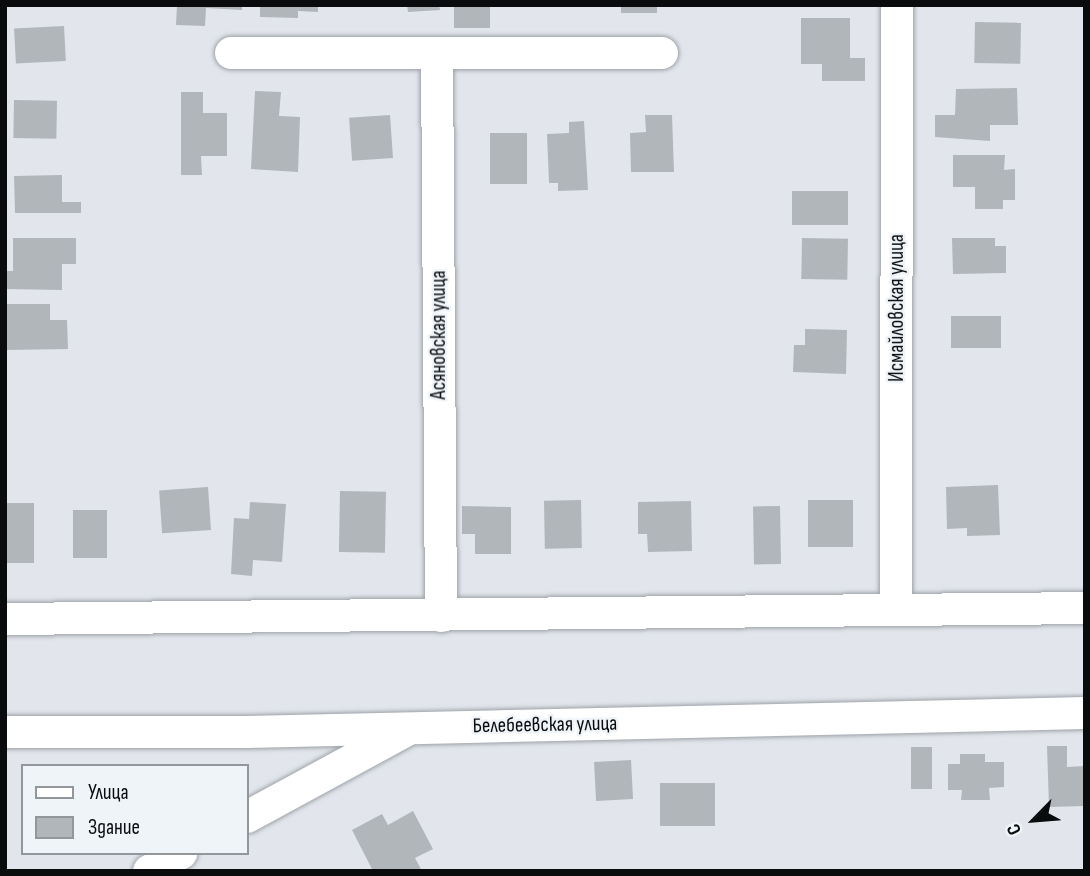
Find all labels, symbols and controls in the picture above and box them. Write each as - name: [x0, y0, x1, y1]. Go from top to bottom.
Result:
- street label: Исмайловская улица: [884, 234, 910, 382]
- street label: Асяновская улица: [426, 270, 452, 400]
- street label: Белебеевская улица: [472, 711, 618, 739]
- legend: [21, 764, 248, 855]
- text: Улица: [88, 780, 129, 805]
- north arrow: [999, 785, 1069, 855]
- text: Здание: [88, 815, 140, 840]
- text: С: [1002, 820, 1027, 838]

